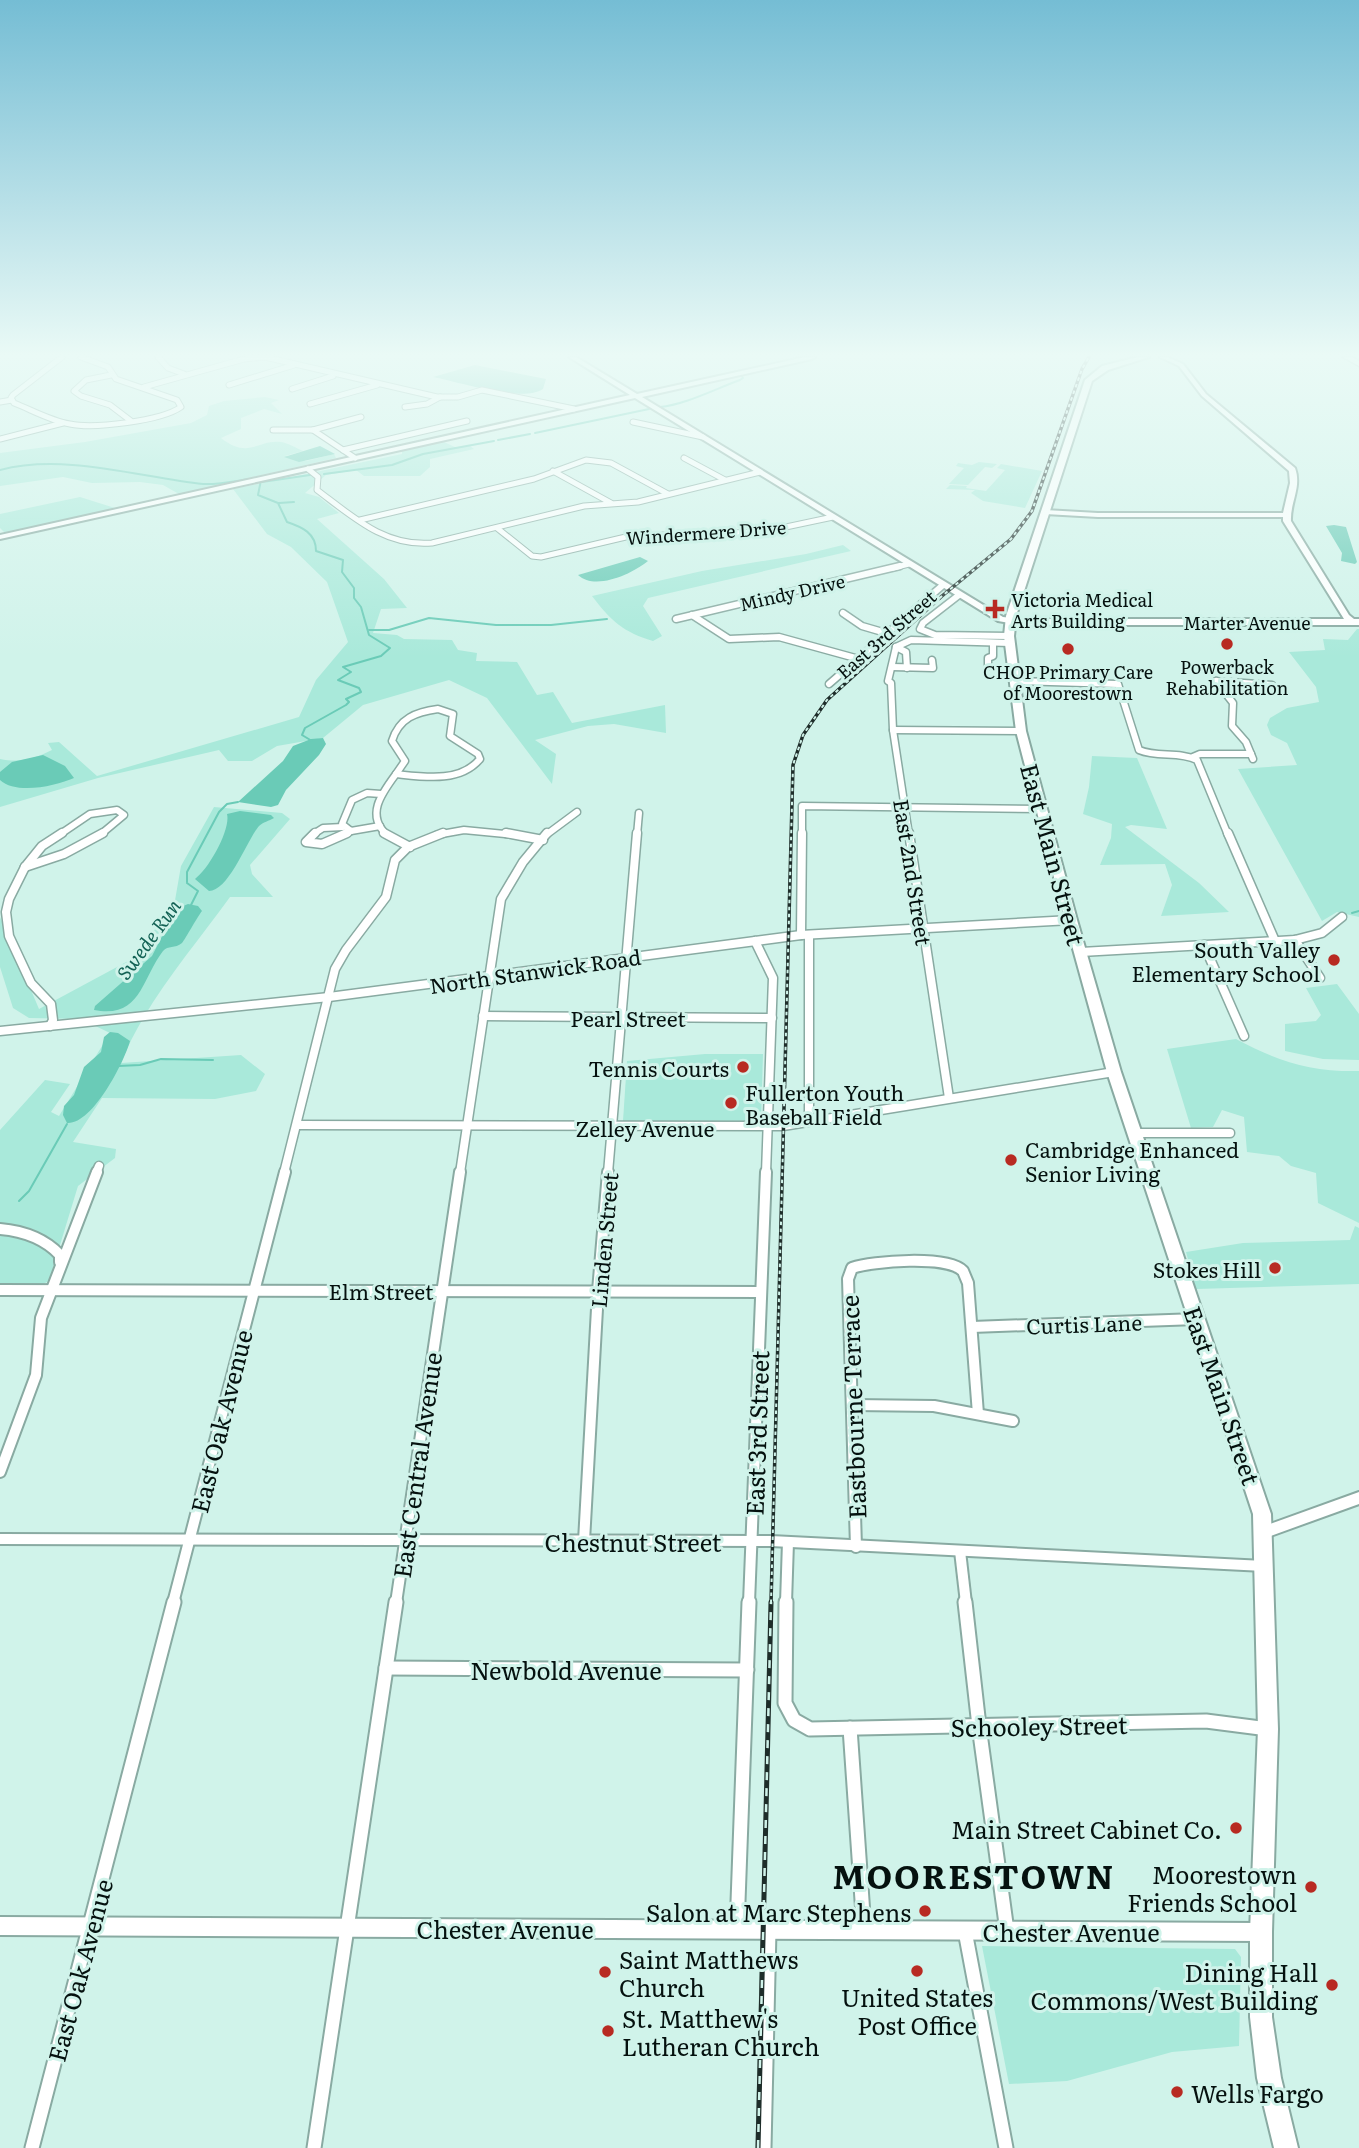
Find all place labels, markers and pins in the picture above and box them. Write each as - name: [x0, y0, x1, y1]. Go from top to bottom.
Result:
- place label: Victoria Medical Arts Building: [1011, 586, 1153, 634]
- marker: Victoria Medical Arts Building: [985, 599, 1005, 619]
- marker: Powerback Rehabilitation: [1219, 636, 1235, 652]
- marker: CHOP Primary Care of Moorestown: [1060, 641, 1076, 657]
- place label: Powerback Rehabilitation: [1166, 653, 1289, 701]
- place label: CHOP Primary Care of Moorestown: [983, 658, 1153, 706]
- place label: South Valley Elementary School: [1131, 933, 1321, 988]
- marker: South Valley Elementary School: [1326, 952, 1342, 968]
- place label: Tennis Courts: [588, 1052, 729, 1083]
- marker: Tennis Courts: [735, 1059, 751, 1075]
- place label: Fullerton Youth Baseball Field: [745, 1076, 904, 1131]
- marker: Fullerton Youth Baseball Field: [723, 1095, 739, 1111]
- place label: Cambridge Enhanced Senior Living: [1025, 1133, 1239, 1188]
- marker: Cambridge Enhanced Senior Living: [1003, 1152, 1019, 1168]
- place label: Stokes Hill: [1153, 1253, 1261, 1284]
- marker: Stokes Hill: [1267, 1260, 1283, 1276]
- place label: Main Street Cabinet Co.: [951, 1811, 1222, 1846]
- marker: Main Street Cabinet Co.: [1228, 1820, 1244, 1836]
- place label: Moorestown Friends School: [1127, 1856, 1297, 1919]
- marker: Moorestown Friends School: [1303, 1879, 1319, 1895]
- place label: Salon at Marc Stephens: [646, 1894, 911, 1929]
- marker: Salon at Marc Stephens: [917, 1903, 933, 1919]
- place label: Saint Matthews Church: [619, 1941, 798, 2004]
- place label: Dining Hall Commons/West Building: [1031, 1954, 1319, 2017]
- marker: United States Post Office: [909, 1963, 925, 1979]
- marker: Saint Matthews Church: [597, 1964, 613, 1980]
- marker: Dining Hall Commons/West Building: [1324, 1977, 1340, 1993]
- place label: United States Post Office: [841, 1979, 993, 2042]
- place label: St. Matthew's Lutheran Church: [622, 2000, 820, 2063]
- marker: St. Matthew's Lutheran Church: [600, 2023, 616, 2039]
- place label: Wells Fargo: [1191, 2075, 1324, 2110]
- marker: Wells Fargo: [1169, 2084, 1185, 2100]

